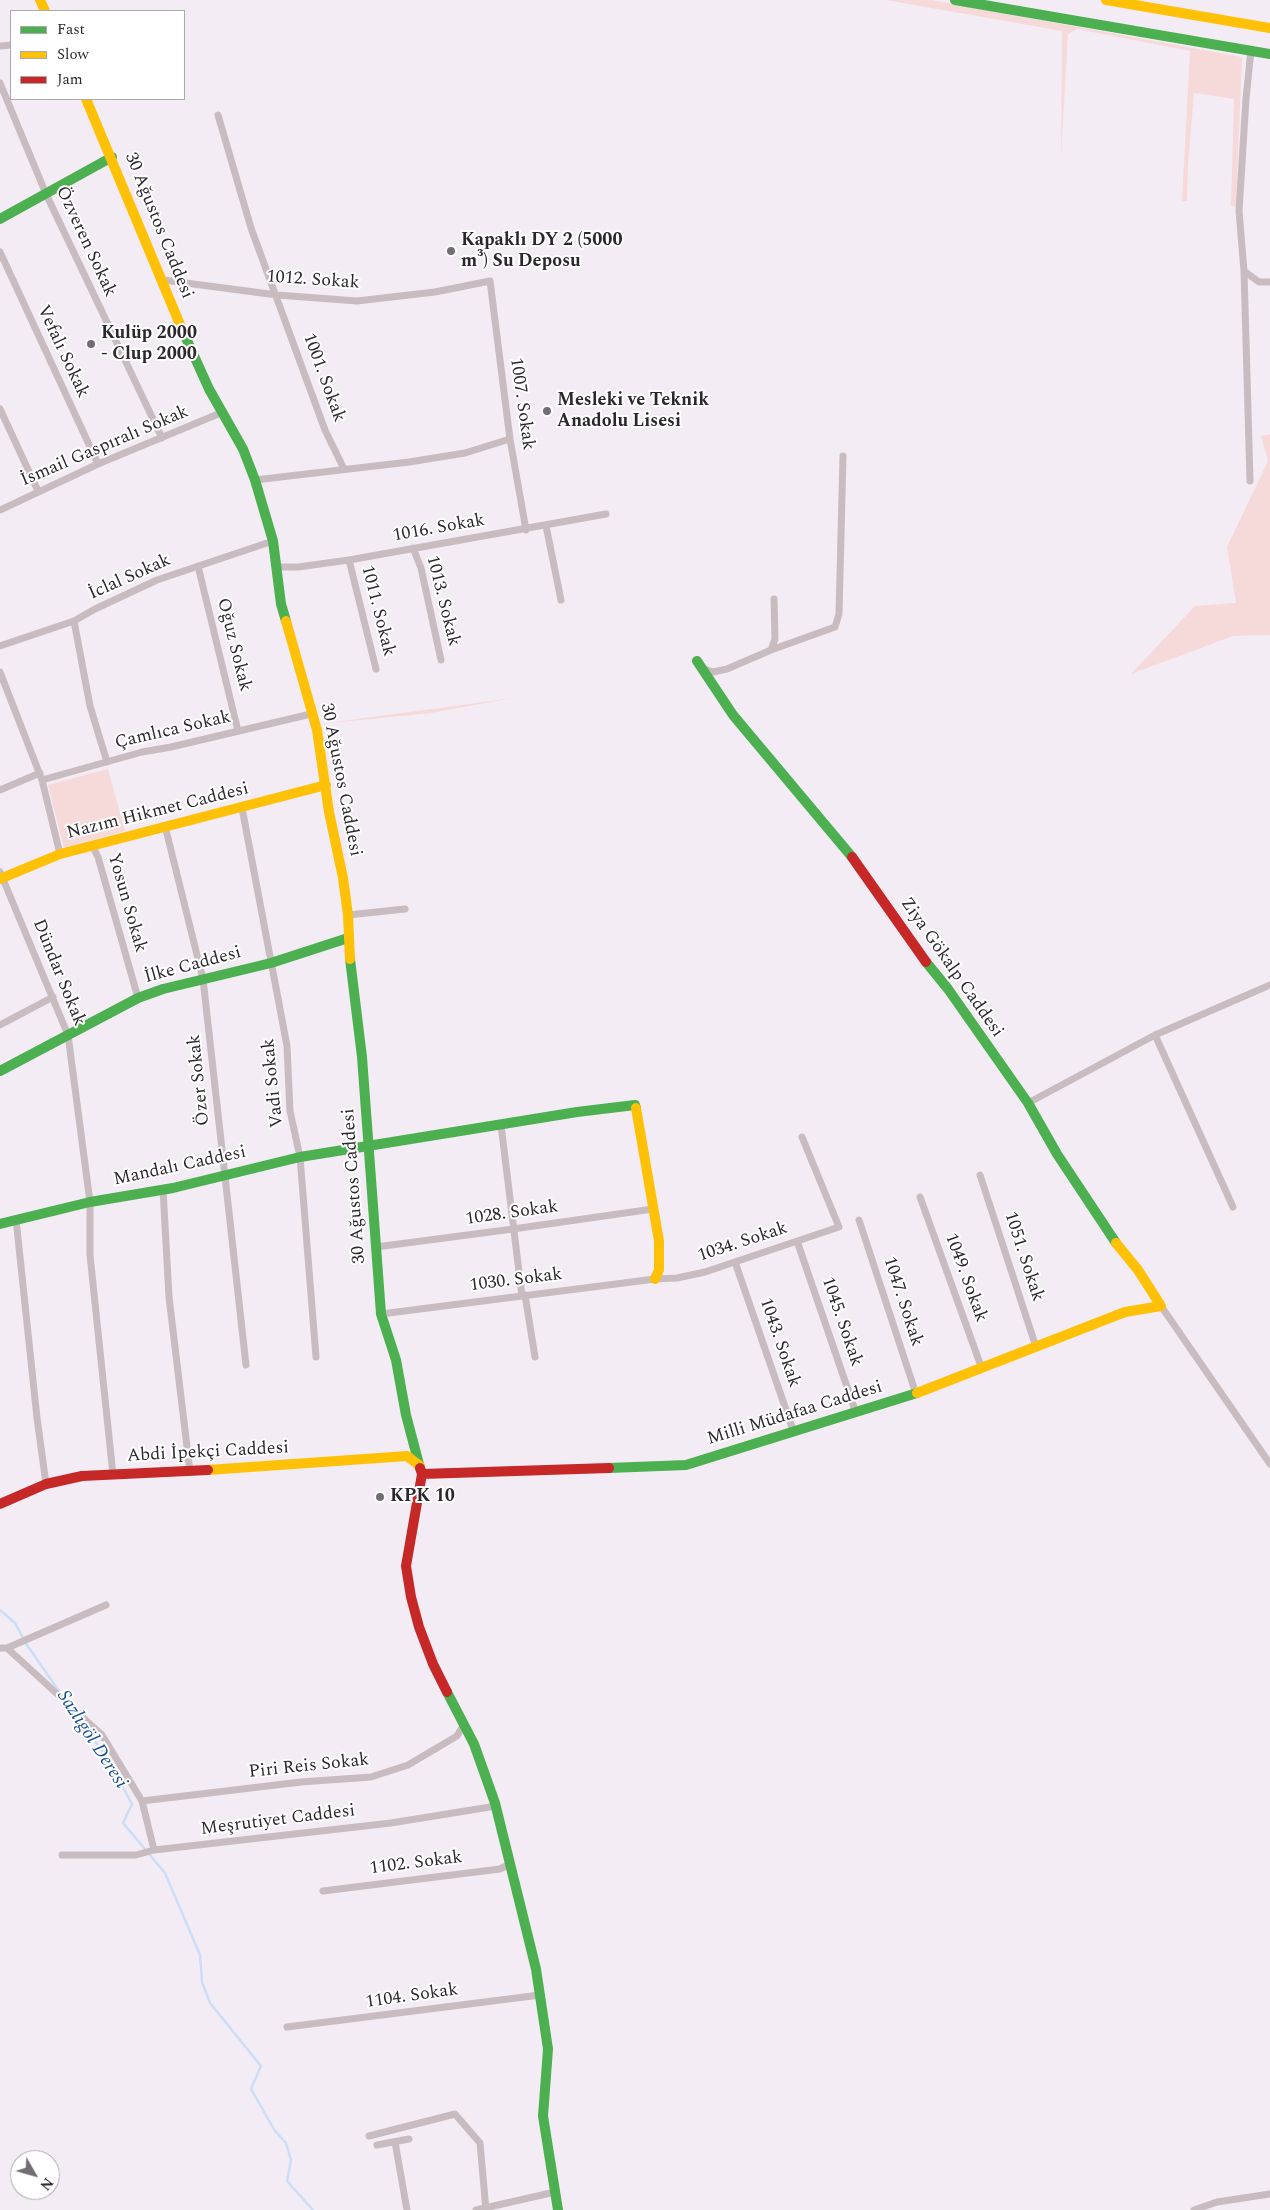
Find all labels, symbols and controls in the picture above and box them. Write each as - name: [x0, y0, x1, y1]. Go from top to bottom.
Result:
- legend: [10, 10, 185, 100]
- text: Fast: [57, 18, 85, 41]
- text: Slow: [57, 43, 89, 66]
- text: Jam: [57, 68, 83, 91]
- street label: 30 Ağustos Caddesi: [119, 150, 197, 302]
- street label: Özveren Sokak: [50, 183, 120, 301]
- place label: Kapaklı DY 2 (5000 m³) Su Deposu: [461, 230, 623, 272]
- marker: Kapaklı DY 2 (5000 m³) Su Deposu: [445, 245, 457, 257]
- street label: 1012. Sokak: [266, 267, 360, 295]
- street label: Vefalı Sokak: [31, 302, 93, 402]
- place label: Kulüp 2000 - Clup 2000: [101, 323, 197, 366]
- street label: 1001. Sokak: [297, 331, 349, 425]
- marker: Kulüp 2000 - Clup 2000: [85, 338, 97, 350]
- street label: 1007. Sokak: [504, 356, 538, 452]
- place label: Mesleki ve Teknik Anadolu Lisesi: [557, 390, 709, 432]
- street label: İsmail Gaspıralı Sokak: [18, 402, 192, 492]
- marker: Mesleki ve Teknik Anadolu Lisesi: [541, 405, 553, 417]
- street label: 1016. Sokak: [391, 510, 487, 548]
- street label: İclal Sokak: [86, 550, 174, 606]
- street label: 1013. Sokak: [420, 553, 464, 649]
- street label: 1011. Sokak: [355, 563, 399, 659]
- street label: Oğuz Sokak: [211, 596, 255, 694]
- street label: 30 Ağustos Caddesi: [315, 702, 365, 858]
- street label: Çamlıca Sokak: [113, 707, 233, 755]
- street label: Nazım Hikmet Caddesi: [65, 779, 251, 845]
- street label: Yosun Sokak: [102, 851, 150, 955]
- street label: Ziya Gökalp Caddesi: [895, 894, 1007, 1042]
- street label: Dündar Sokak: [27, 916, 89, 1030]
- street label: İlke Caddesi: [142, 943, 244, 989]
- street label: Özer Sokak: [184, 1033, 216, 1127]
- street label: Vadi Sokak: [259, 1037, 289, 1129]
- street label: 30 Ağustos Caddesi: [339, 1108, 371, 1264]
- street label: Mandalı Caddesi: [112, 1142, 248, 1192]
- street label: 1028. Sokak: [464, 1197, 560, 1231]
- street label: 1051. Sokak: [998, 1209, 1048, 1305]
- street label: 1034. Sokak: [695, 1218, 791, 1268]
- street label: 1049. Sokak: [939, 1231, 991, 1325]
- street label: 1047. Sokak: [877, 1254, 927, 1350]
- street label: 1030. Sokak: [468, 1265, 564, 1297]
- street label: 1045. Sokak: [816, 1274, 866, 1370]
- street label: 1043. Sokak: [754, 1295, 804, 1391]
- street label: Milli Müdafaa Caddesi: [705, 1377, 885, 1451]
- street label: Abdi İpekçi Caddesi: [127, 1438, 289, 1468]
- place label: KPK 10: [390, 1486, 455, 1508]
- marker: KPK 10: [374, 1491, 386, 1503]
- water label: Sazlıgöl Deresi: [51, 1686, 131, 1794]
- street label: Piri Reis Sokak: [248, 1750, 370, 1784]
- street label: Meşrutiyet Caddesi: [200, 1801, 356, 1841]
- street label: 1102. Sokak: [368, 1848, 464, 1880]
- street label: 1104. Sokak: [364, 1980, 460, 2014]
- north arrow: [10, 2150, 60, 2200]
- text: N: [35, 2173, 58, 2195]

